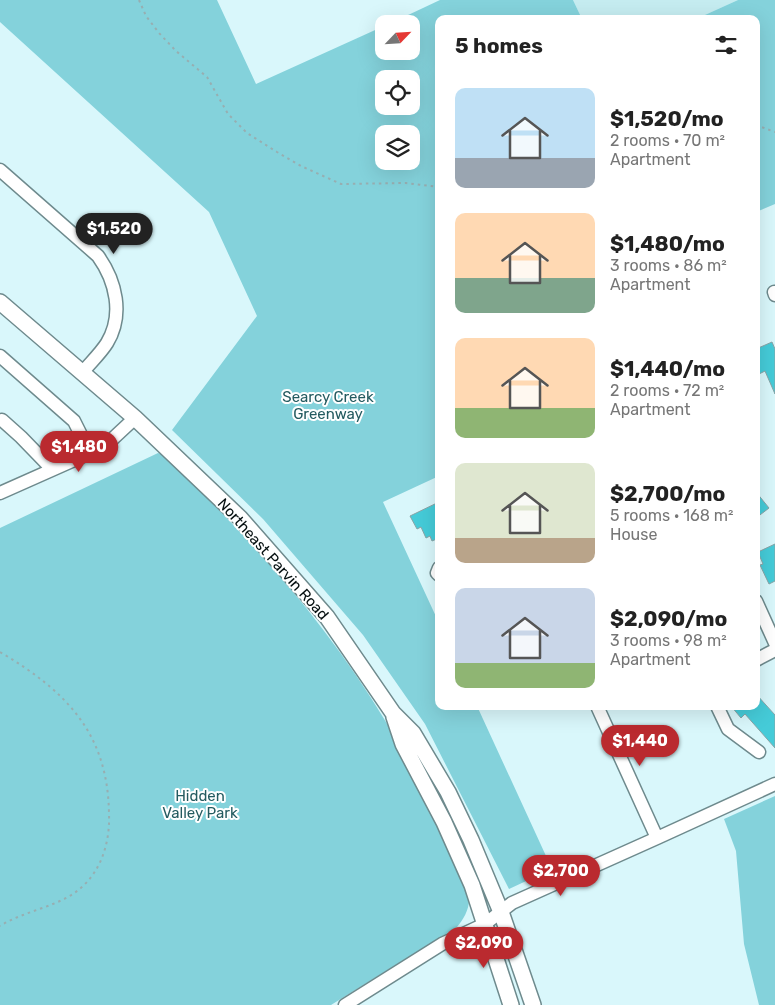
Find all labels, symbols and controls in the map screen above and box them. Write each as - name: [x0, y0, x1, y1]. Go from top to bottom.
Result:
- north arrow: [375, 15, 420, 60]
- map controls: [375, 15, 420, 170]
- icon: filters: [712, 31, 740, 59]
- text: 5 homes: [455, 33, 543, 58]
- button: locate: [375, 70, 420, 115]
- text: $1,520/mo: [610, 106, 724, 131]
- icon: home: [495, 108, 555, 168]
- button: layers: [375, 125, 420, 170]
- text: 2 rooms · 70 m²: [610, 131, 725, 150]
- text: Apartment: [610, 150, 690, 169]
- pin: $1,520: [73, 212, 155, 255]
- text: $1,520: [87, 219, 141, 238]
- text: $1,480/mo: [610, 231, 725, 256]
- icon: home: [495, 233, 555, 293]
- text: 3 rooms · 86 m²: [610, 256, 727, 275]
- text: Apartment: [610, 275, 690, 294]
- text: $1,440/mo: [610, 356, 725, 381]
- icon: home: [495, 358, 555, 418]
- text: 2 rooms · 72 m²: [610, 381, 724, 400]
- park label: Searcy Creek Greenway: [282, 388, 374, 423]
- text: Apartment: [610, 400, 690, 419]
- pin: $1,480: [38, 430, 120, 473]
- text: $1,480: [51, 437, 107, 456]
- text: $2,700/mo: [610, 481, 725, 506]
- icon: home: [495, 483, 555, 543]
- street label: Northeast Parvin Road: [214, 495, 332, 623]
- text: 5 rooms · 168 m²: [610, 506, 734, 525]
- text: House: [610, 525, 657, 544]
- text: $2,090/mo: [610, 606, 727, 631]
- icon: home: [495, 608, 555, 668]
- text: 3 rooms · 98 m²: [610, 631, 727, 650]
- text: Apartment: [610, 650, 690, 669]
- pin: $1,440: [599, 724, 681, 767]
- text: $1,440: [612, 731, 668, 750]
- park label: Hidden Valley Park: [162, 787, 238, 822]
- pin: $2,700: [520, 854, 602, 897]
- text: $2,700: [533, 861, 589, 880]
- pin: $2,090: [443, 926, 525, 969]
- text: $2,090: [455, 933, 513, 952]

